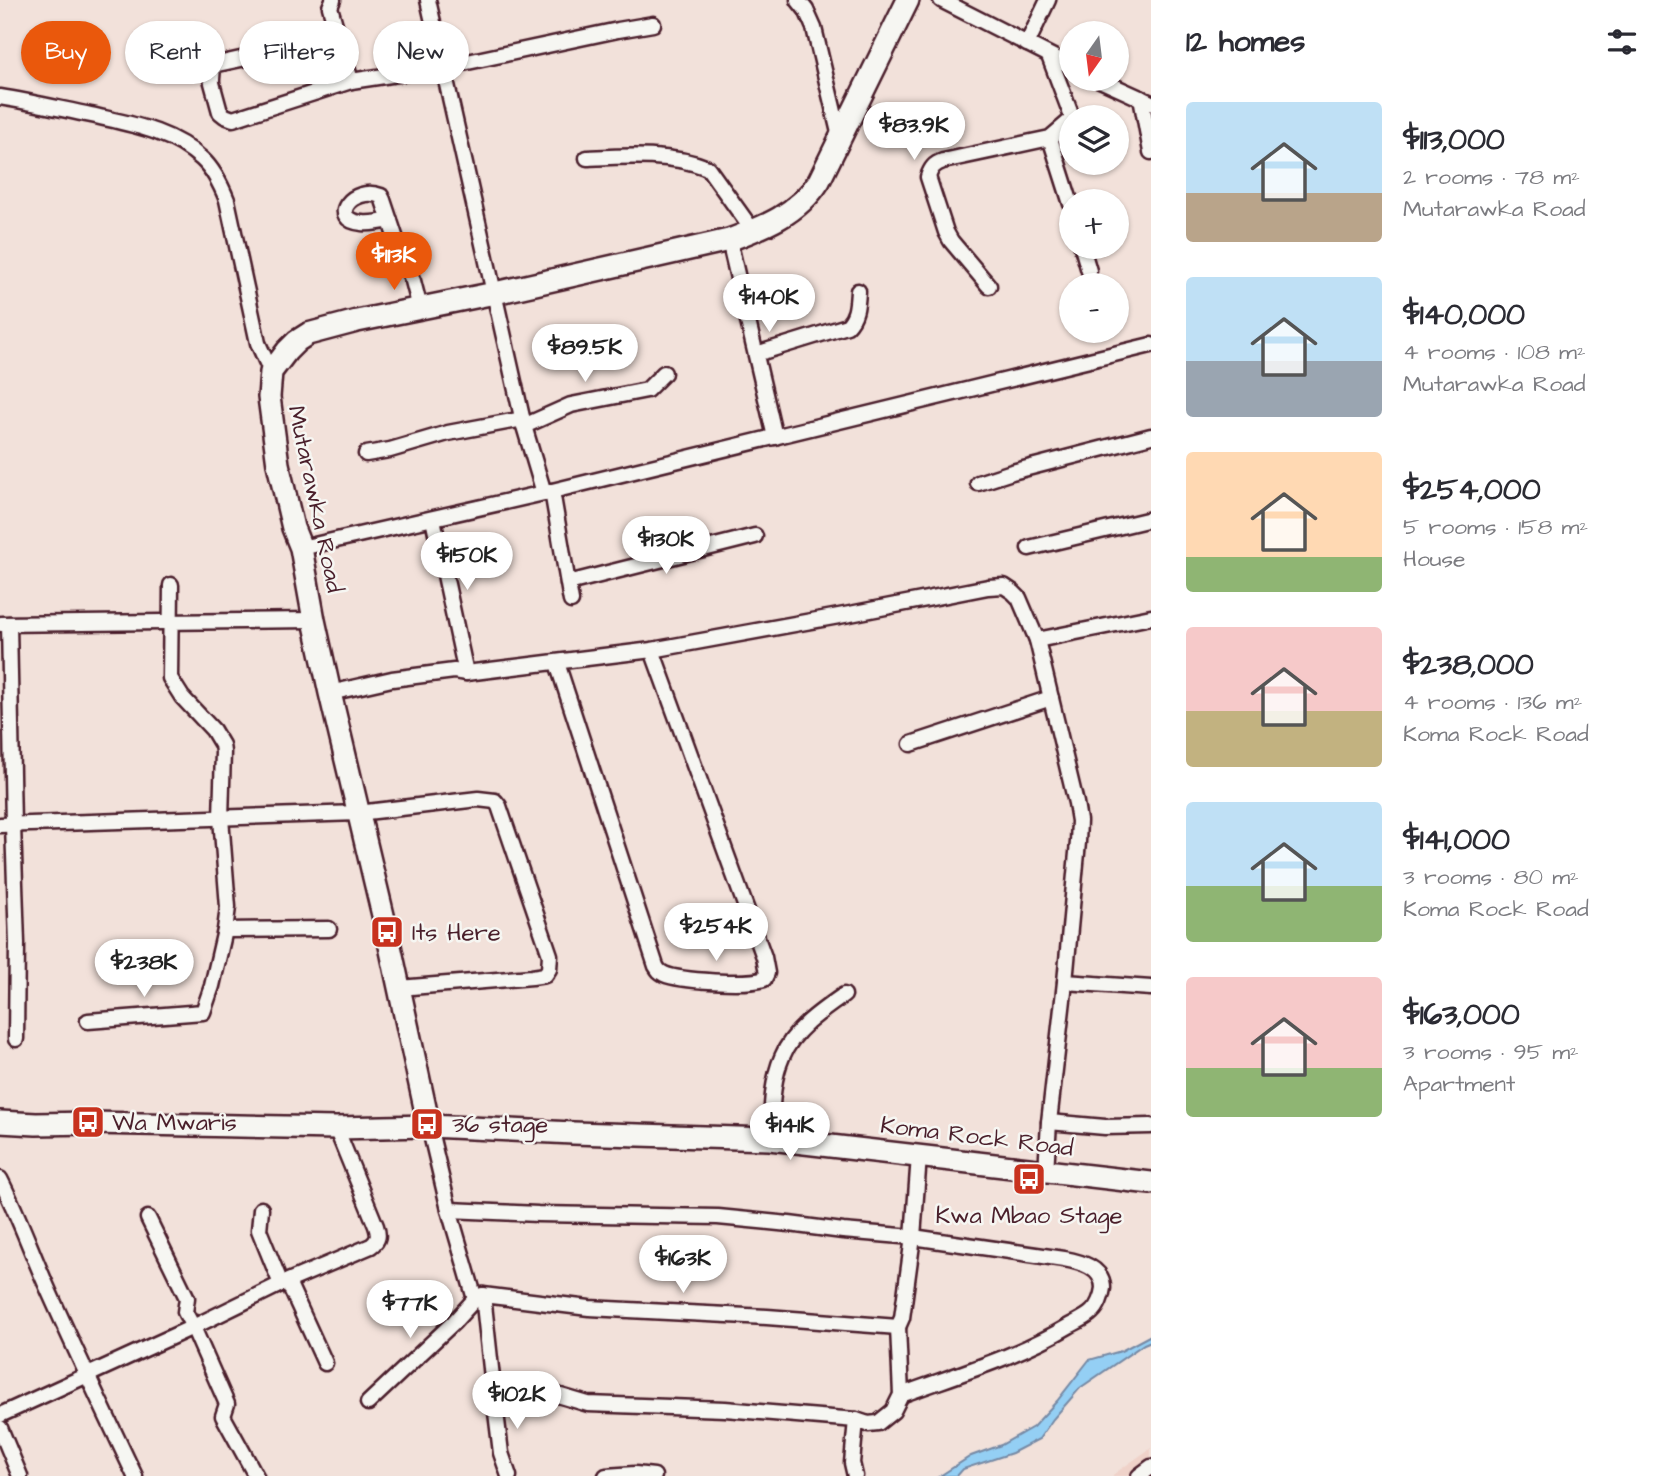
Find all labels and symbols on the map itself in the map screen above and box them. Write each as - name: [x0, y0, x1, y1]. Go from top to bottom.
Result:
- north arrow: [1059, 21, 1129, 91]
- pin: $83.9K: [857, 102, 971, 162]
- pin: $113K: [345, 232, 443, 292]
- pin: $140K: [720, 274, 818, 334]
- pin: $89.5K: [528, 324, 642, 384]
- street label: Mutarawka Road: [279, 403, 351, 596]
- pin: $130K: [617, 516, 715, 576]
- pin: $150K: [418, 532, 516, 592]
- pin: $254K: [667, 904, 765, 963]
- bus stop icon: Its Here: [368, 913, 406, 951]
- place label: Its Here: [412, 916, 501, 950]
- pin: $238K: [95, 940, 193, 999]
- pin: $141K: [741, 1102, 839, 1162]
- bus stop icon: Wa Mwaris: [69, 1103, 107, 1141]
- bus stop icon: 36 stage: [408, 1105, 446, 1143]
- place label: Wa Mwaris: [112, 1106, 237, 1140]
- place label: 36 stage: [452, 1108, 548, 1143]
- street label: Koma Rock Road: [879, 1108, 1075, 1166]
- bus stop icon: Kwa Mbao Stage: [1010, 1160, 1048, 1198]
- place label: Kwa Mbao Stage: [935, 1199, 1123, 1234]
- pin: $163K: [634, 1236, 732, 1295]
- pin: $77K: [369, 1280, 451, 1340]
- pin: $102K: [468, 1372, 566, 1431]

